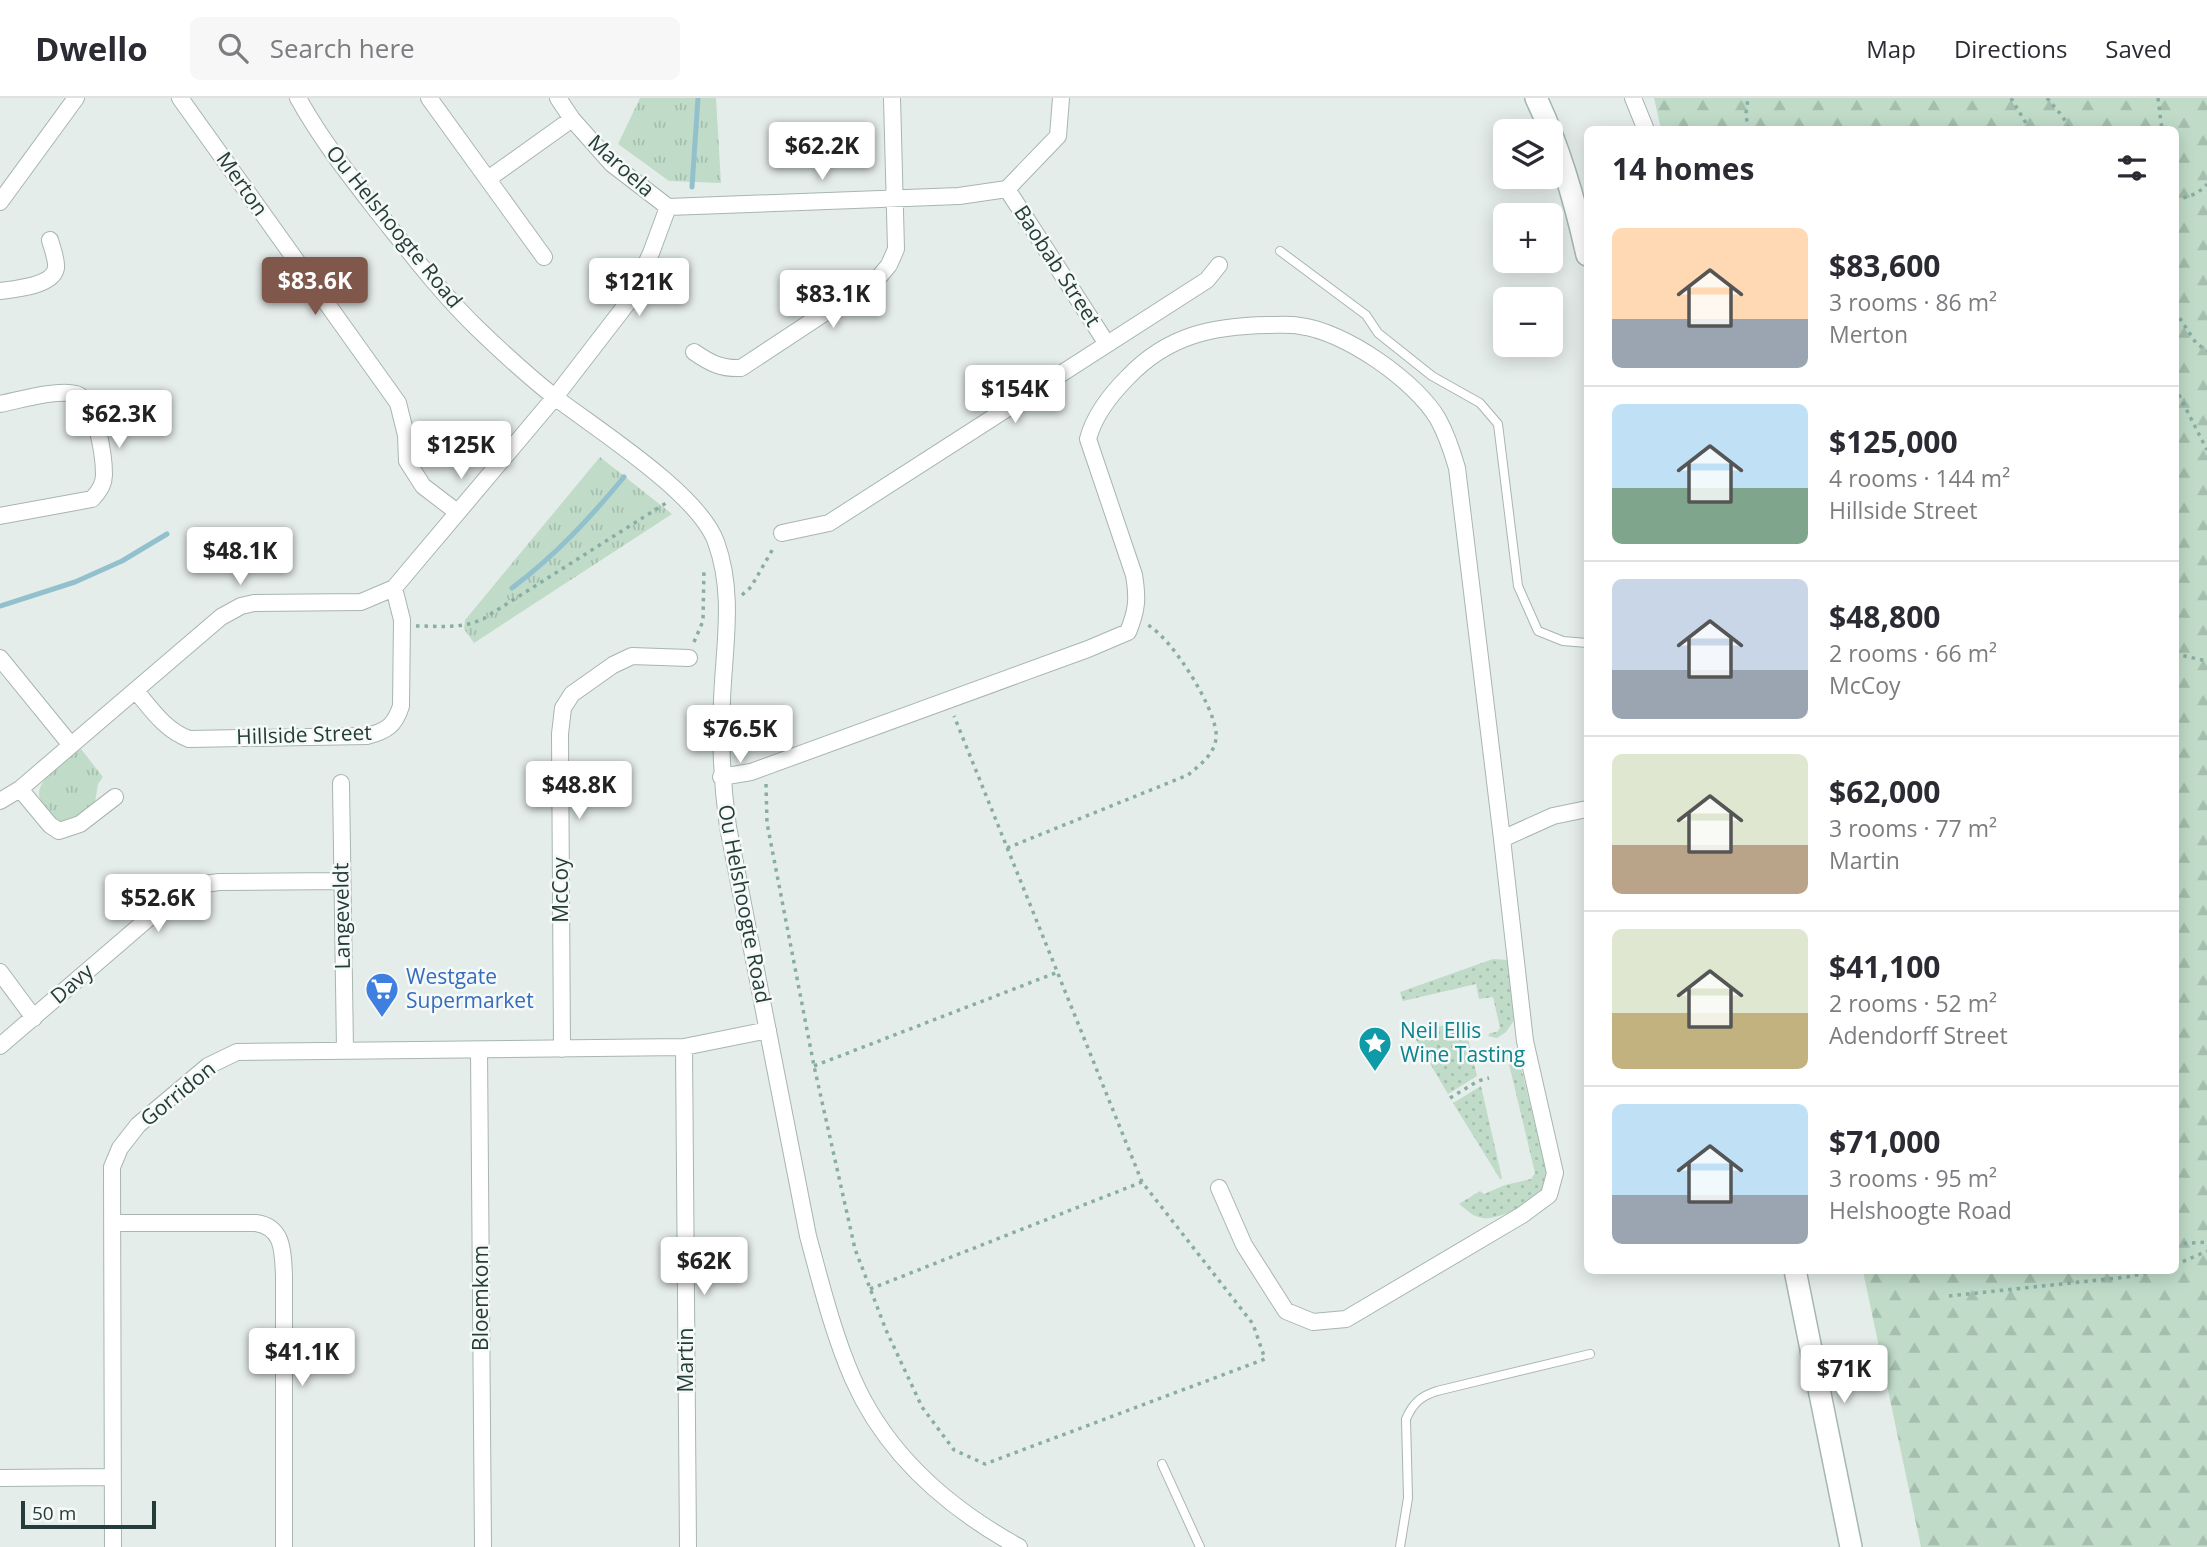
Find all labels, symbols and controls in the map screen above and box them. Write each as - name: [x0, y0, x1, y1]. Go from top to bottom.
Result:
- search box: [190, 17, 680, 80]
- text: Dwello: [35, 26, 148, 71]
- icon: search: [214, 29, 252, 67]
- text: Search here: [270, 30, 415, 66]
- text: Map: [1866, 32, 1916, 65]
- text: Directions: [1954, 32, 2067, 65]
- text: Saved: [2105, 32, 2172, 65]
- map controls: [1493, 119, 1563, 357]
- button: layers: [1493, 119, 1563, 189]
- pin: $62.2K: [765, 122, 879, 182]
- street label: Maroela: [582, 128, 661, 203]
- text: $62.2K: [785, 129, 859, 161]
- street label: Ou Helshoogte Road: [320, 139, 469, 314]
- street label: Merton: [211, 146, 275, 221]
- text: 14 homes: [1612, 148, 1755, 189]
- icon: filters: [2113, 149, 2151, 187]
- street label: Baobab Street: [1008, 199, 1108, 332]
- button: +: [1493, 203, 1563, 273]
- text: $83,600: [1829, 245, 1940, 286]
- icon: home: [1668, 256, 1752, 340]
- pin: $83.6K: [258, 258, 372, 317]
- pin: $121K: [590, 258, 688, 318]
- text: $83.6K: [278, 264, 352, 296]
- text: $121K: [605, 265, 673, 297]
- pin: $83.1K: [776, 271, 890, 330]
- text: $83.1K: [796, 277, 870, 309]
- text: 3 rooms · 86 m²: [1829, 286, 1997, 318]
- button: −: [1493, 287, 1563, 357]
- text: Merton: [1829, 318, 1908, 350]
- pin: $154K: [966, 366, 1064, 425]
- text: $154K: [981, 372, 1049, 404]
- pin: $62.3K: [62, 390, 176, 450]
- text: $62.3K: [82, 397, 156, 429]
- text: $125,000: [1829, 421, 1958, 462]
- pin: $125K: [412, 422, 510, 481]
- text: $125K: [427, 428, 495, 460]
- icon: home: [1668, 432, 1752, 516]
- text: 4 rooms · 144 m²: [1829, 462, 2010, 494]
- text: Hillside Street: [1829, 494, 1977, 526]
- pin: $48.1K: [183, 528, 297, 587]
- text: $48.1K: [203, 534, 277, 566]
- text: $48,800: [1829, 596, 1940, 637]
- icon: home: [1668, 607, 1752, 691]
- text: 2 rooms · 66 m²: [1829, 637, 1997, 669]
- text: McCoy: [1829, 669, 1901, 701]
- pin: $76.5K: [683, 706, 797, 765]
- text: $76.5K: [703, 712, 777, 744]
- street label: Hillside Street: [236, 718, 372, 750]
- pin: $48.8K: [522, 762, 636, 821]
- text: $48.8K: [542, 768, 616, 800]
- text: $62,000: [1829, 771, 1940, 812]
- icon: home: [1668, 782, 1752, 866]
- street label: Ou Helshoogte Road: [712, 802, 778, 1005]
- text: 3 rooms · 77 m²: [1829, 812, 1997, 844]
- text: Martin: [1829, 844, 1900, 876]
- street label: McCoy: [546, 857, 574, 923]
- street label: Langeveldt: [326, 862, 356, 970]
- pin: $52.6K: [101, 874, 215, 934]
- text: $52.6K: [121, 881, 195, 913]
- text: $41,100: [1829, 946, 1940, 987]
- street label: Davy: [44, 957, 99, 1010]
- icon: home: [1668, 957, 1752, 1041]
- place label: Westgate Supermarket: [406, 962, 534, 1014]
- supermarket icon: Westgate Supermarket: [363, 970, 401, 1019]
- text: 2 rooms · 52 m²: [1829, 987, 1997, 1019]
- place label: Neil Ellis Wine Tasting: [1400, 1016, 1525, 1068]
- text: Adendorff Street: [1829, 1019, 2008, 1051]
- place icon: Neil Ellis Wine Tasting: [1356, 1024, 1394, 1073]
- street label: Gorridon: [134, 1054, 221, 1132]
- text: $71,000: [1829, 1121, 1940, 1162]
- icon: home: [1668, 1132, 1752, 1216]
- text: 3 rooms · 95 m²: [1829, 1162, 1997, 1194]
- text: Helshoogte Road: [1829, 1194, 2012, 1226]
- pin: $62K: [663, 1238, 745, 1297]
- text: $62K: [677, 1244, 731, 1276]
- street label: Bloemkom: [466, 1245, 494, 1351]
- pin: $41.1K: [245, 1328, 359, 1388]
- street label: Martin: [671, 1328, 699, 1392]
- text: $41.1K: [265, 1335, 339, 1367]
- pin: $71K: [1803, 1346, 1885, 1405]
- text: $71K: [1817, 1352, 1871, 1384]
- scale bar: [21, 1498, 156, 1530]
- text: 50 m: [32, 1500, 76, 1526]

